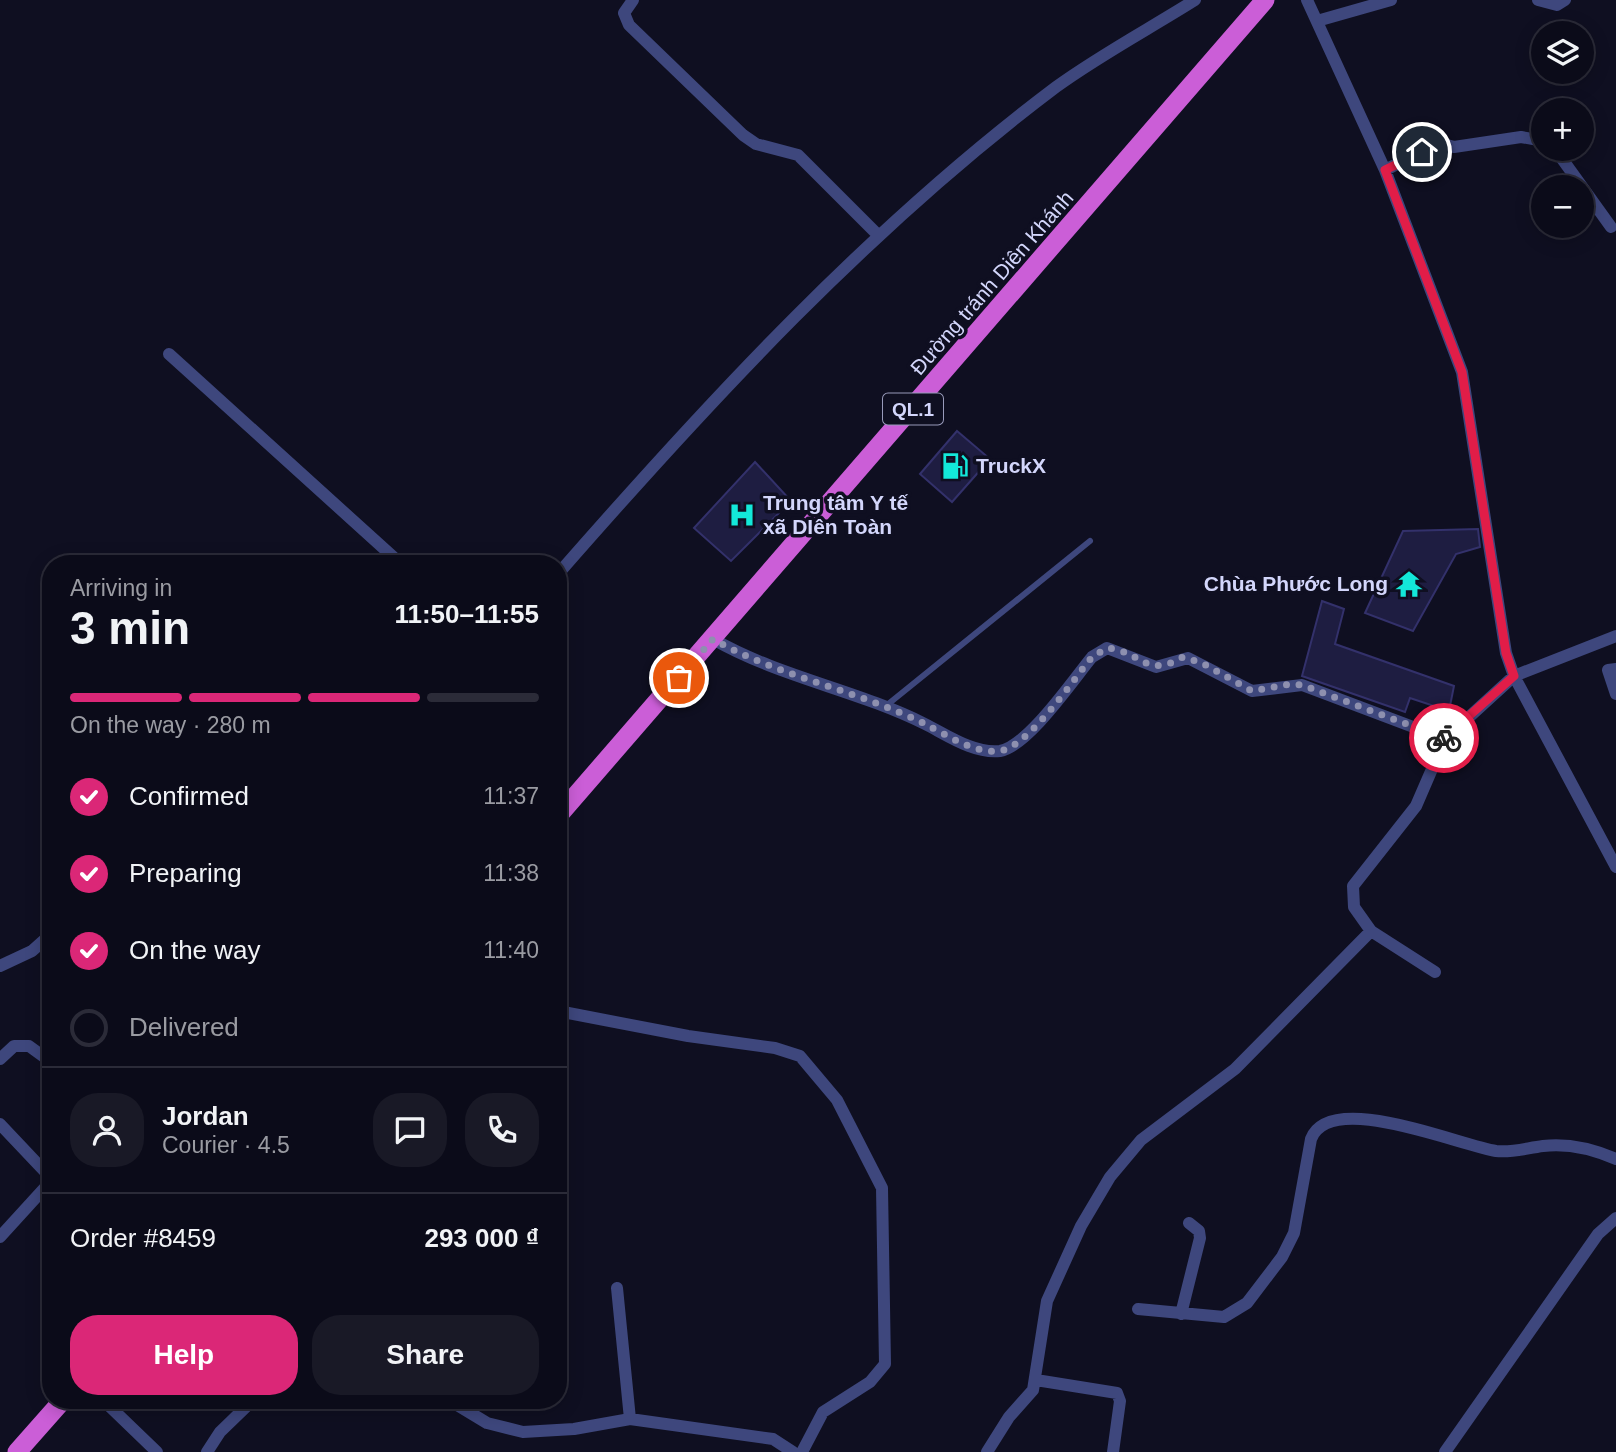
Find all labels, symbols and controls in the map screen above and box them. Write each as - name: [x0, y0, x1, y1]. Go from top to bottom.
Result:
- map controls: [1531, 21, 1594, 238]
- button: layers: [1531, 21, 1594, 84]
- button: +: [1531, 98, 1594, 161]
- pin: [1392, 122, 1452, 182]
- icon: home: [1403, 133, 1441, 171]
- button: −: [1531, 175, 1594, 238]
- street label: Đường tránh Diên Khánh: [906, 186, 1078, 379]
- road number: QL.1: [883, 394, 943, 424]
- fuel station icon: TruckX: [940, 451, 970, 481]
- place label: TruckX: [976, 454, 1046, 477]
- place label: Trung tâm Y tế xã DIên Toàn: [763, 491, 908, 538]
- hospital icon: Trung tâm Y tế xã DIên Toàn: [727, 500, 757, 530]
- temple icon: Chùa Phước Long: [1394, 569, 1424, 599]
- place label: Chùa Phước Long: [1204, 572, 1388, 595]
- text: Arriving in: [70, 575, 172, 601]
- text: 11:50–11:55: [394, 599, 539, 629]
- text: 3 min: [70, 602, 190, 654]
- pin: [649, 648, 709, 708]
- icon: bag: [660, 659, 698, 697]
- courier: [1409, 703, 1479, 773]
- text: On the way · 280 m: [70, 712, 271, 738]
- icon: bike: [1425, 719, 1463, 757]
- icon: check: [70, 778, 108, 816]
- text: Confirmed: [129, 781, 249, 811]
- text: 11:37: [483, 783, 539, 809]
- icon: check: [70, 855, 108, 893]
- text: Preparing: [129, 858, 242, 888]
- text: 11:38: [483, 860, 539, 886]
- icon: check: [70, 932, 108, 970]
- text: On the way: [129, 935, 261, 965]
- text: 11:40: [483, 937, 539, 963]
- text: Delivered: [129, 1012, 239, 1042]
- button: person: [70, 1093, 144, 1167]
- button: chat: [373, 1093, 447, 1167]
- button: phone: [465, 1093, 539, 1167]
- text: Jordan: [162, 1101, 249, 1131]
- text: Courier · 4.5: [162, 1132, 290, 1158]
- text: Order #8459: [70, 1223, 216, 1253]
- text: 293 000 ₫: [424, 1223, 539, 1253]
- button: Help: [70, 1315, 298, 1395]
- button: Share: [312, 1315, 539, 1395]

